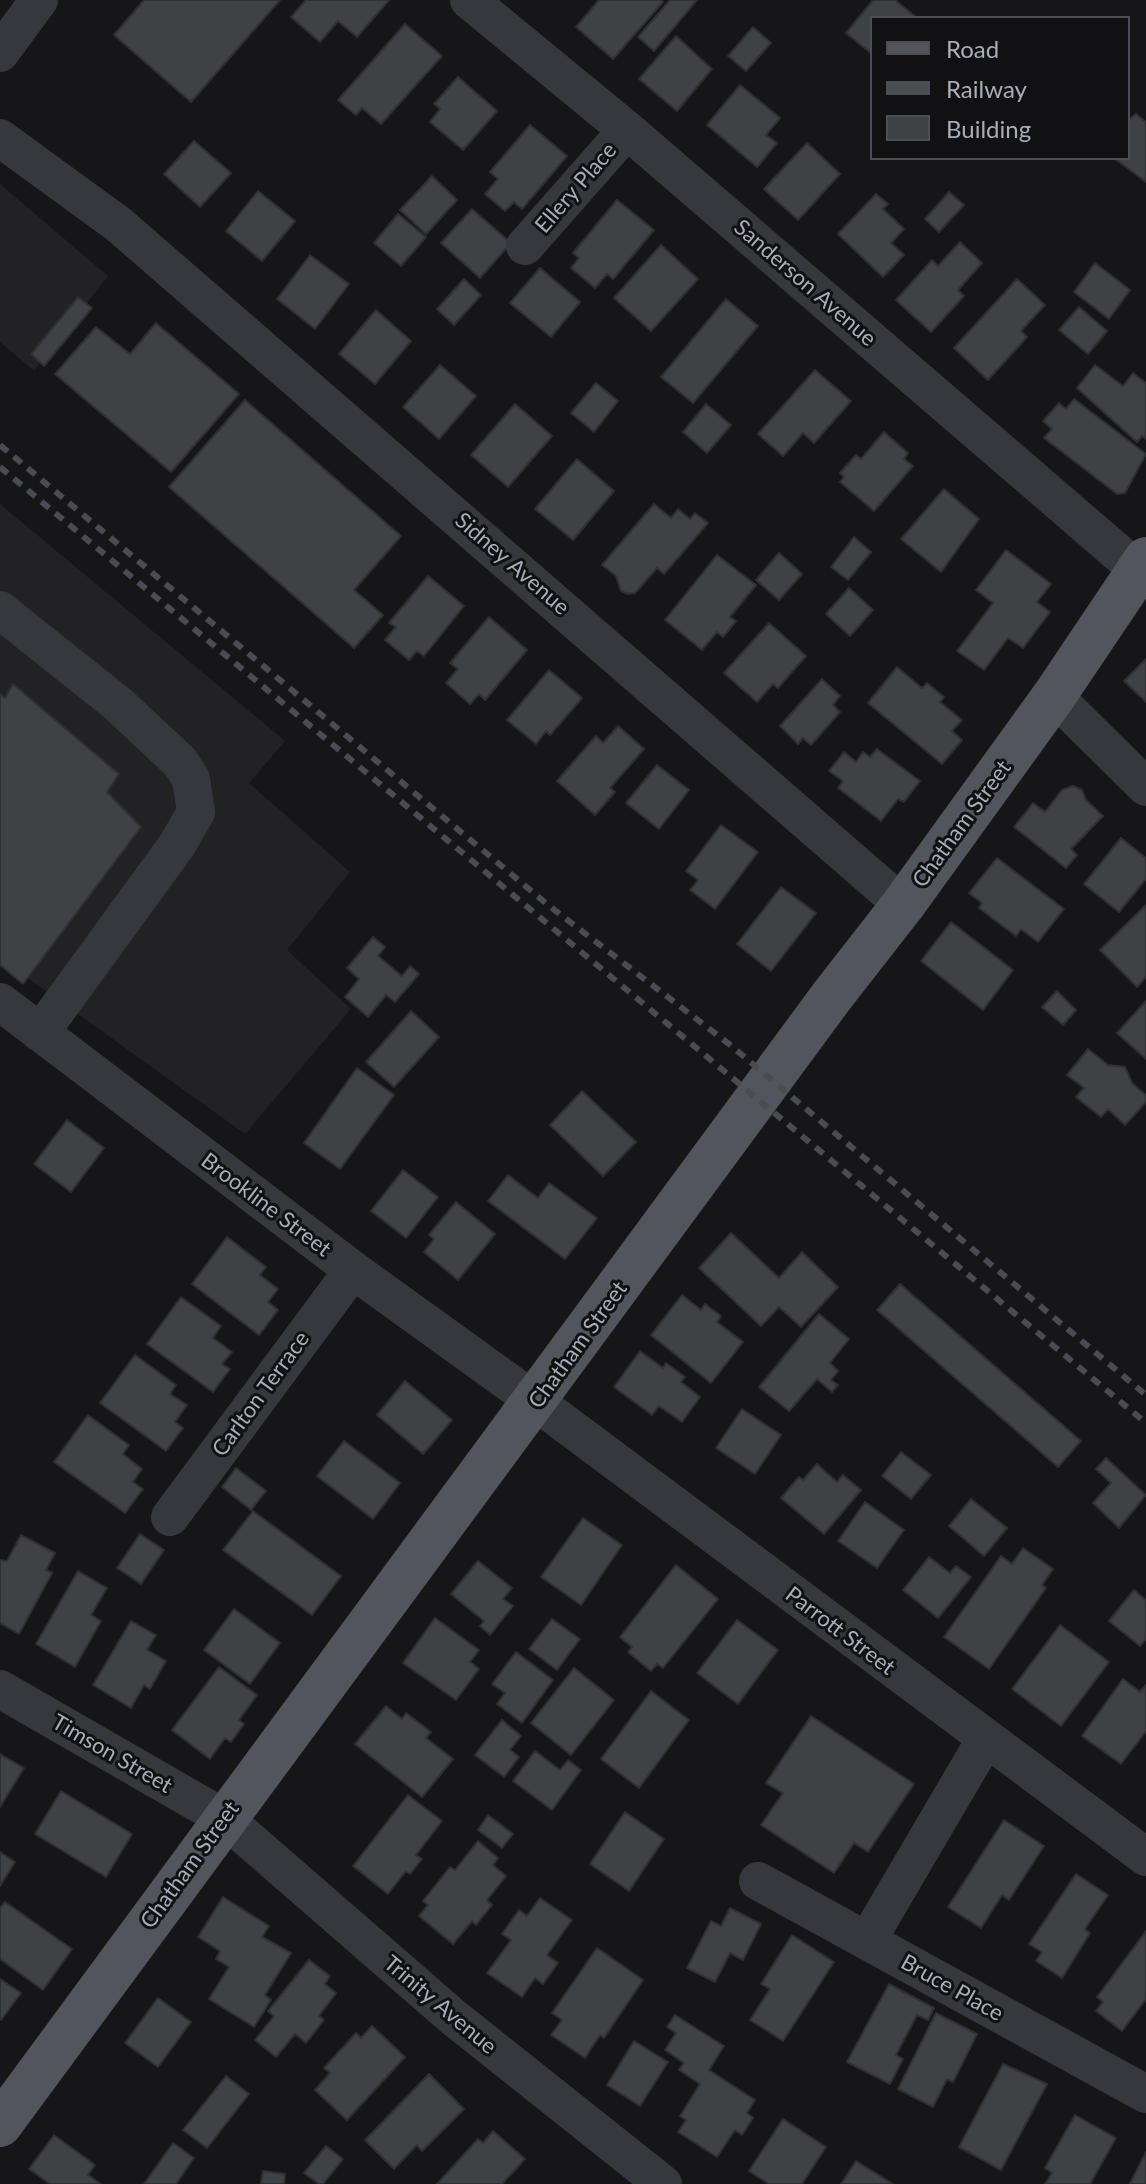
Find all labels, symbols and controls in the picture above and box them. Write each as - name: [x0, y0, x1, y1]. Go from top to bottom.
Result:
- legend: [870, 16, 1130, 160]
- text: Road: [946, 34, 999, 63]
- text: Railway: [946, 74, 1027, 103]
- text: Building: [946, 114, 1031, 143]
- street label: Ellery Place: [530, 138, 622, 238]
- street label: Sanderson Avenue: [729, 214, 881, 352]
- street label: Sidney Avenue: [449, 507, 575, 621]
- street label: Chatham Street: [907, 755, 1017, 893]
- street label: Brookline Street: [196, 1148, 336, 1262]
- street label: Chatham Street: [523, 1276, 633, 1414]
- street label: Carlton Terrace: [207, 1327, 315, 1461]
- street label: Parrott Street: [780, 1581, 900, 1681]
- street label: Timson Street: [47, 1709, 177, 1799]
- street label: Chatham Street: [135, 1796, 245, 1934]
- street label: Bruce Place: [896, 1949, 1008, 2027]
- street label: Trinity Avenue: [378, 1950, 502, 2060]

